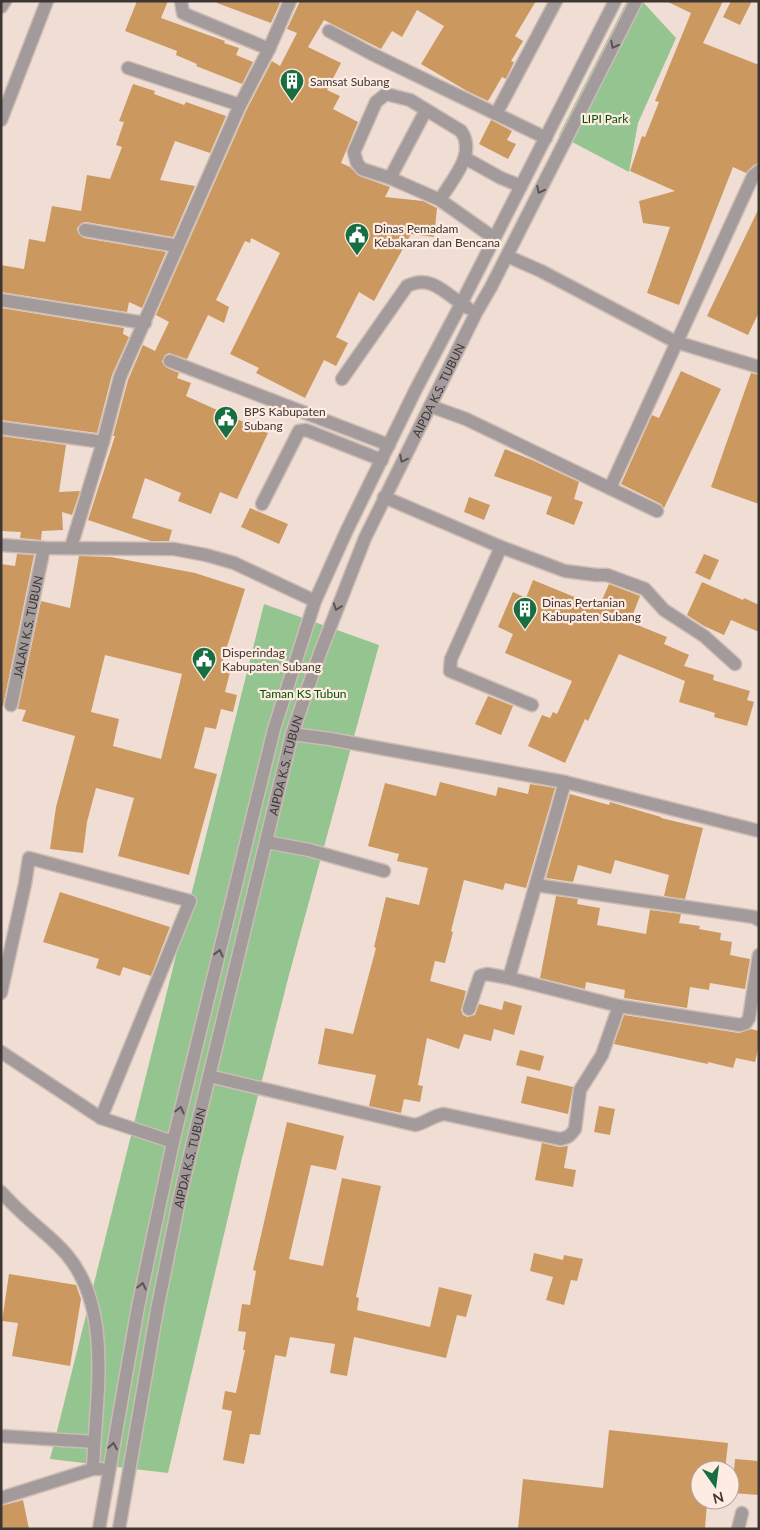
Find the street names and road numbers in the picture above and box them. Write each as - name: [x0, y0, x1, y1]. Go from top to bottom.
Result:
- street label: AIPDA K.S. TUBUN: [408, 341, 467, 440]
- street label: JALAN K.S. TUBUN: [9, 574, 46, 679]
- street label: AIPDA K.S. TUBUN: [265, 713, 305, 817]
- street label: AIPDA K.S. TUBUN: [170, 1106, 209, 1209]

